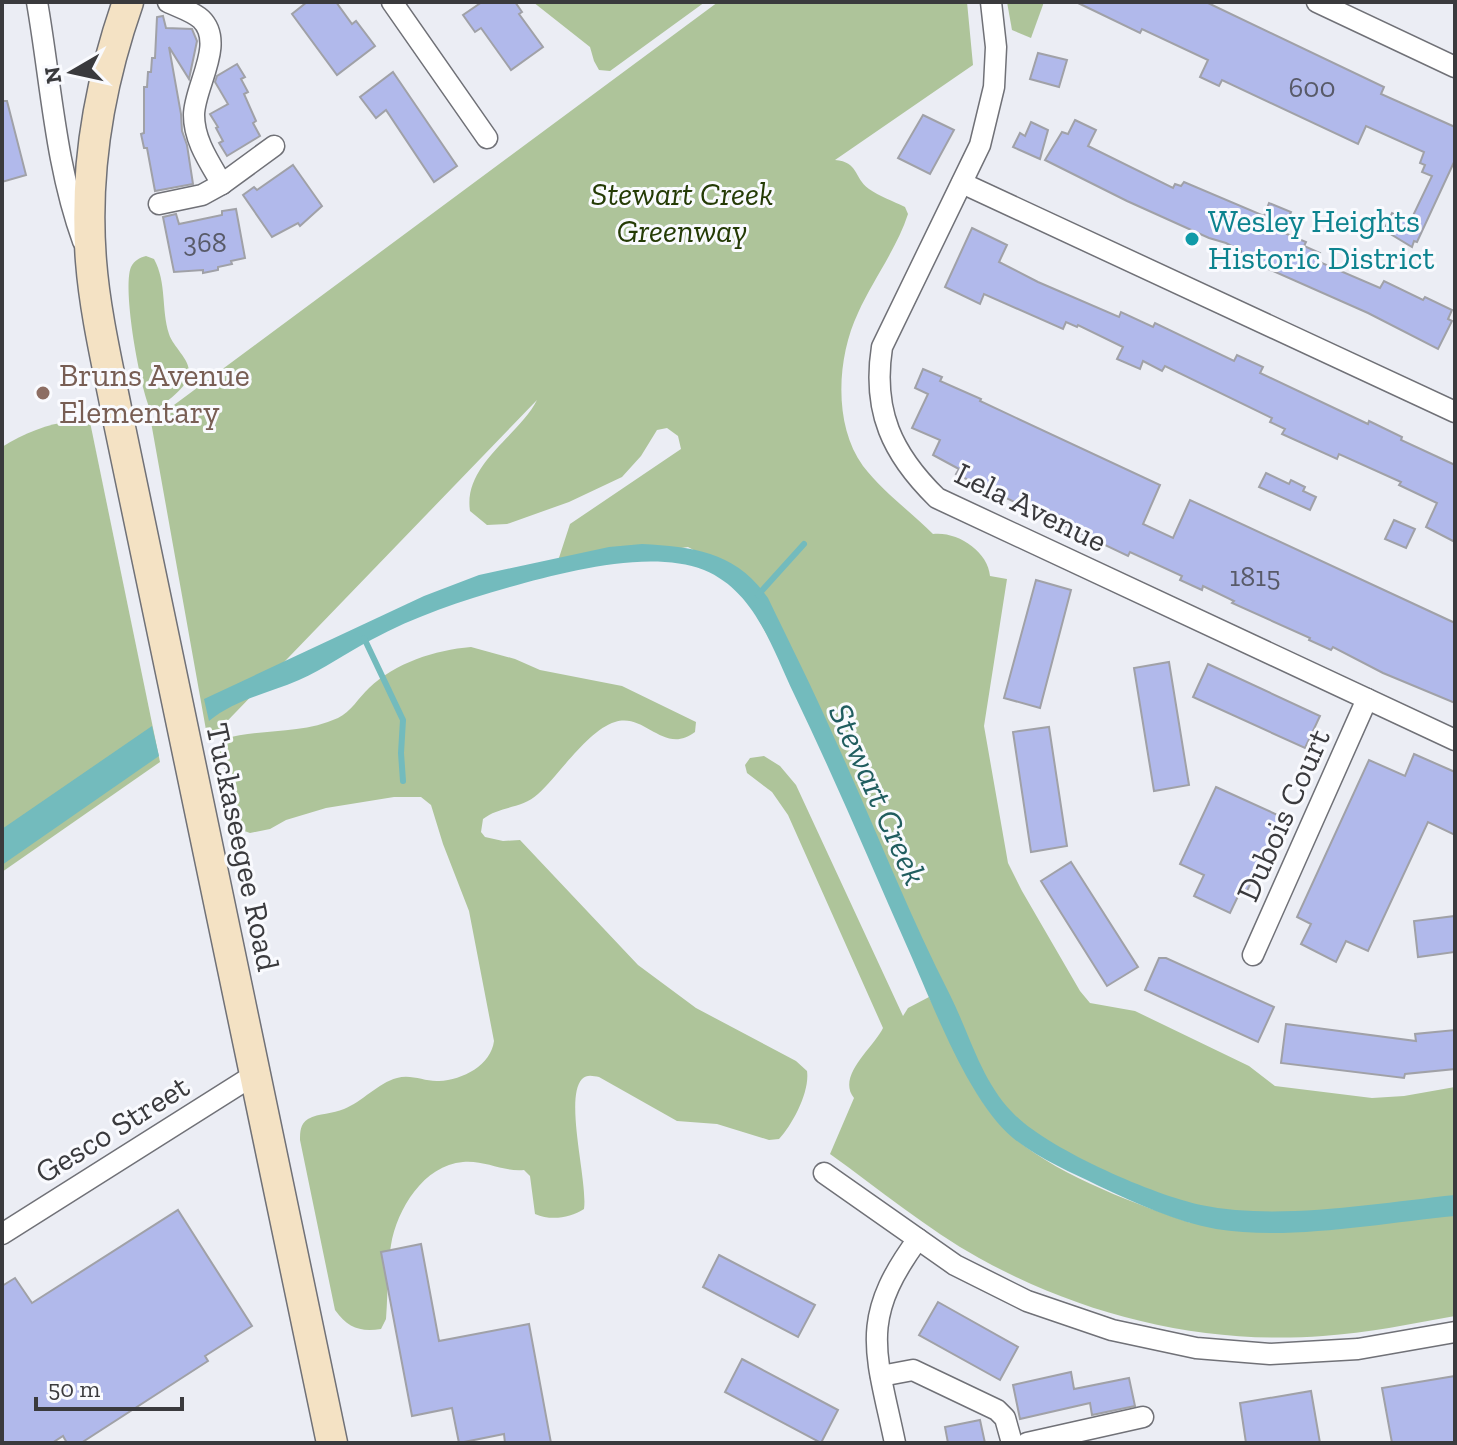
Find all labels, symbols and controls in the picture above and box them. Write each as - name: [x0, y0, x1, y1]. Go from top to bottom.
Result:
- north arrow: [32, 32, 112, 112]
- text: N: [38, 64, 67, 85]
- house number: 600: [1288, 71, 1336, 104]
- park label: Stewart Creek Greenway: [591, 175, 773, 250]
- place label: Wesley Heights Historic District: [1208, 202, 1434, 277]
- house number: 368: [183, 226, 227, 259]
- marker: Wesley Heights Historic District: [1183, 230, 1201, 248]
- place label: Bruns Avenue Elementary: [59, 356, 250, 431]
- marker: Bruns Avenue Elementary: [34, 384, 52, 402]
- street label: Lela Avenue: [949, 454, 1113, 560]
- house number: 1815: [1230, 560, 1280, 593]
- water label: Stewart Creek: [820, 697, 936, 891]
- street label: Tuckaseegee Road: [198, 720, 288, 975]
- street label: Dubois Court: [1228, 723, 1338, 907]
- street label: Gesco Street: [28, 1067, 196, 1191]
- scale bar: [36, 1361, 182, 1411]
- text: 50 m: [48, 1374, 101, 1403]

